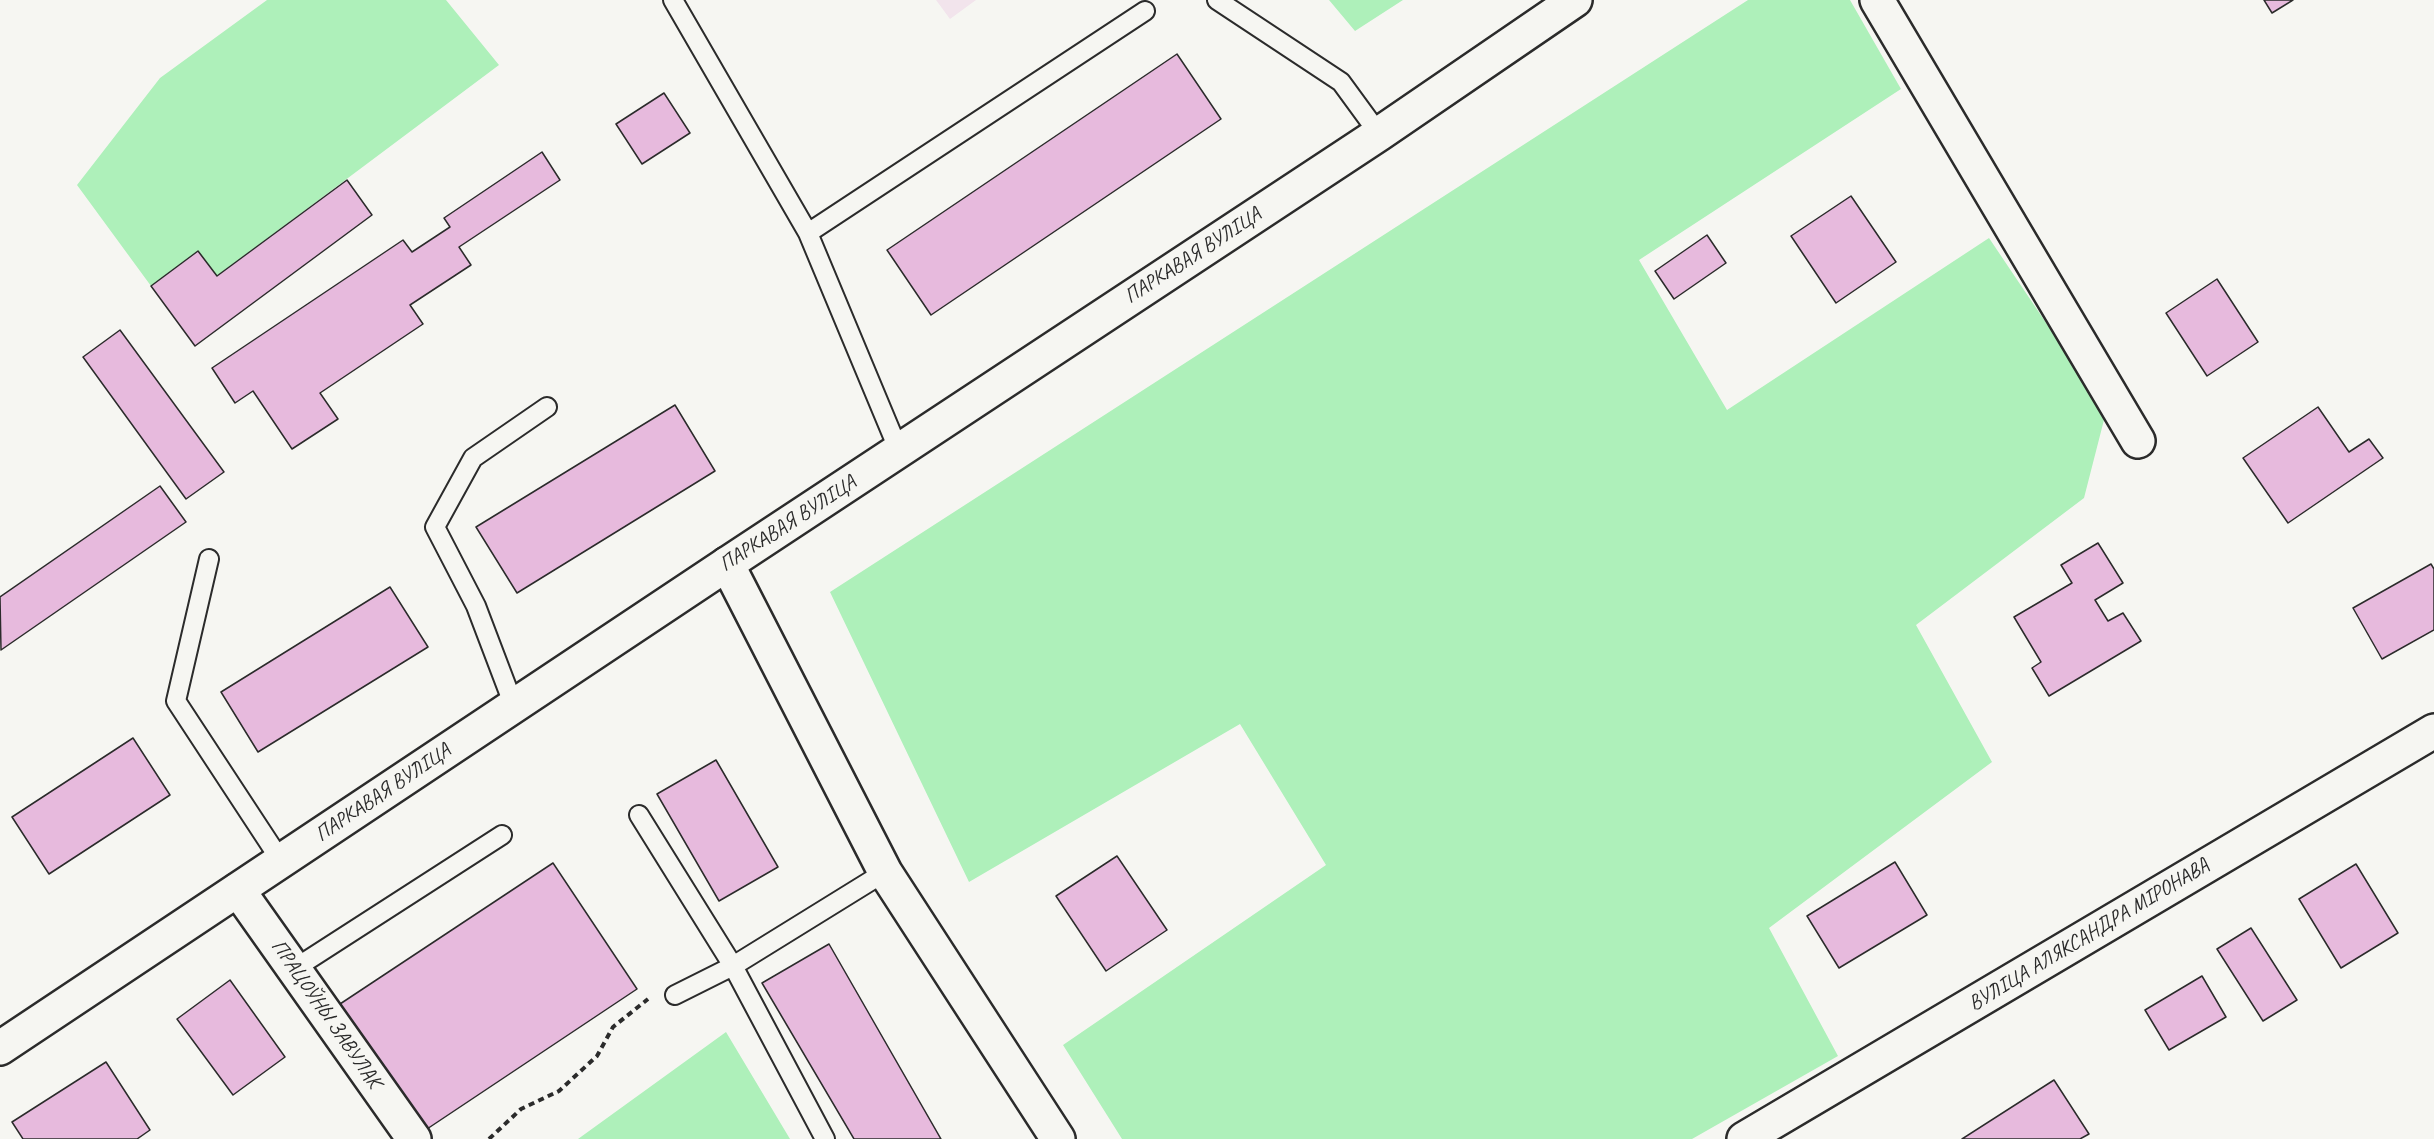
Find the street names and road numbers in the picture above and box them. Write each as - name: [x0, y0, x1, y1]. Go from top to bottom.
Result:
- street label: ПАРКАВАЯ ВУЛІЦА: [1120, 202, 1266, 310]
- street label: ПАРКАВАЯ ВУЛІЦА: [715, 470, 861, 578]
- street label: ПАРКАВАЯ ВУЛІЦА: [311, 738, 455, 848]
- street label: ВУЛІЦА АЛЯКСАНДРА МІРОНАВА: [1964, 853, 2214, 1017]
- street label: ПРАЦОЎНЫ ЗАВУЛАК: [265, 935, 387, 1093]

